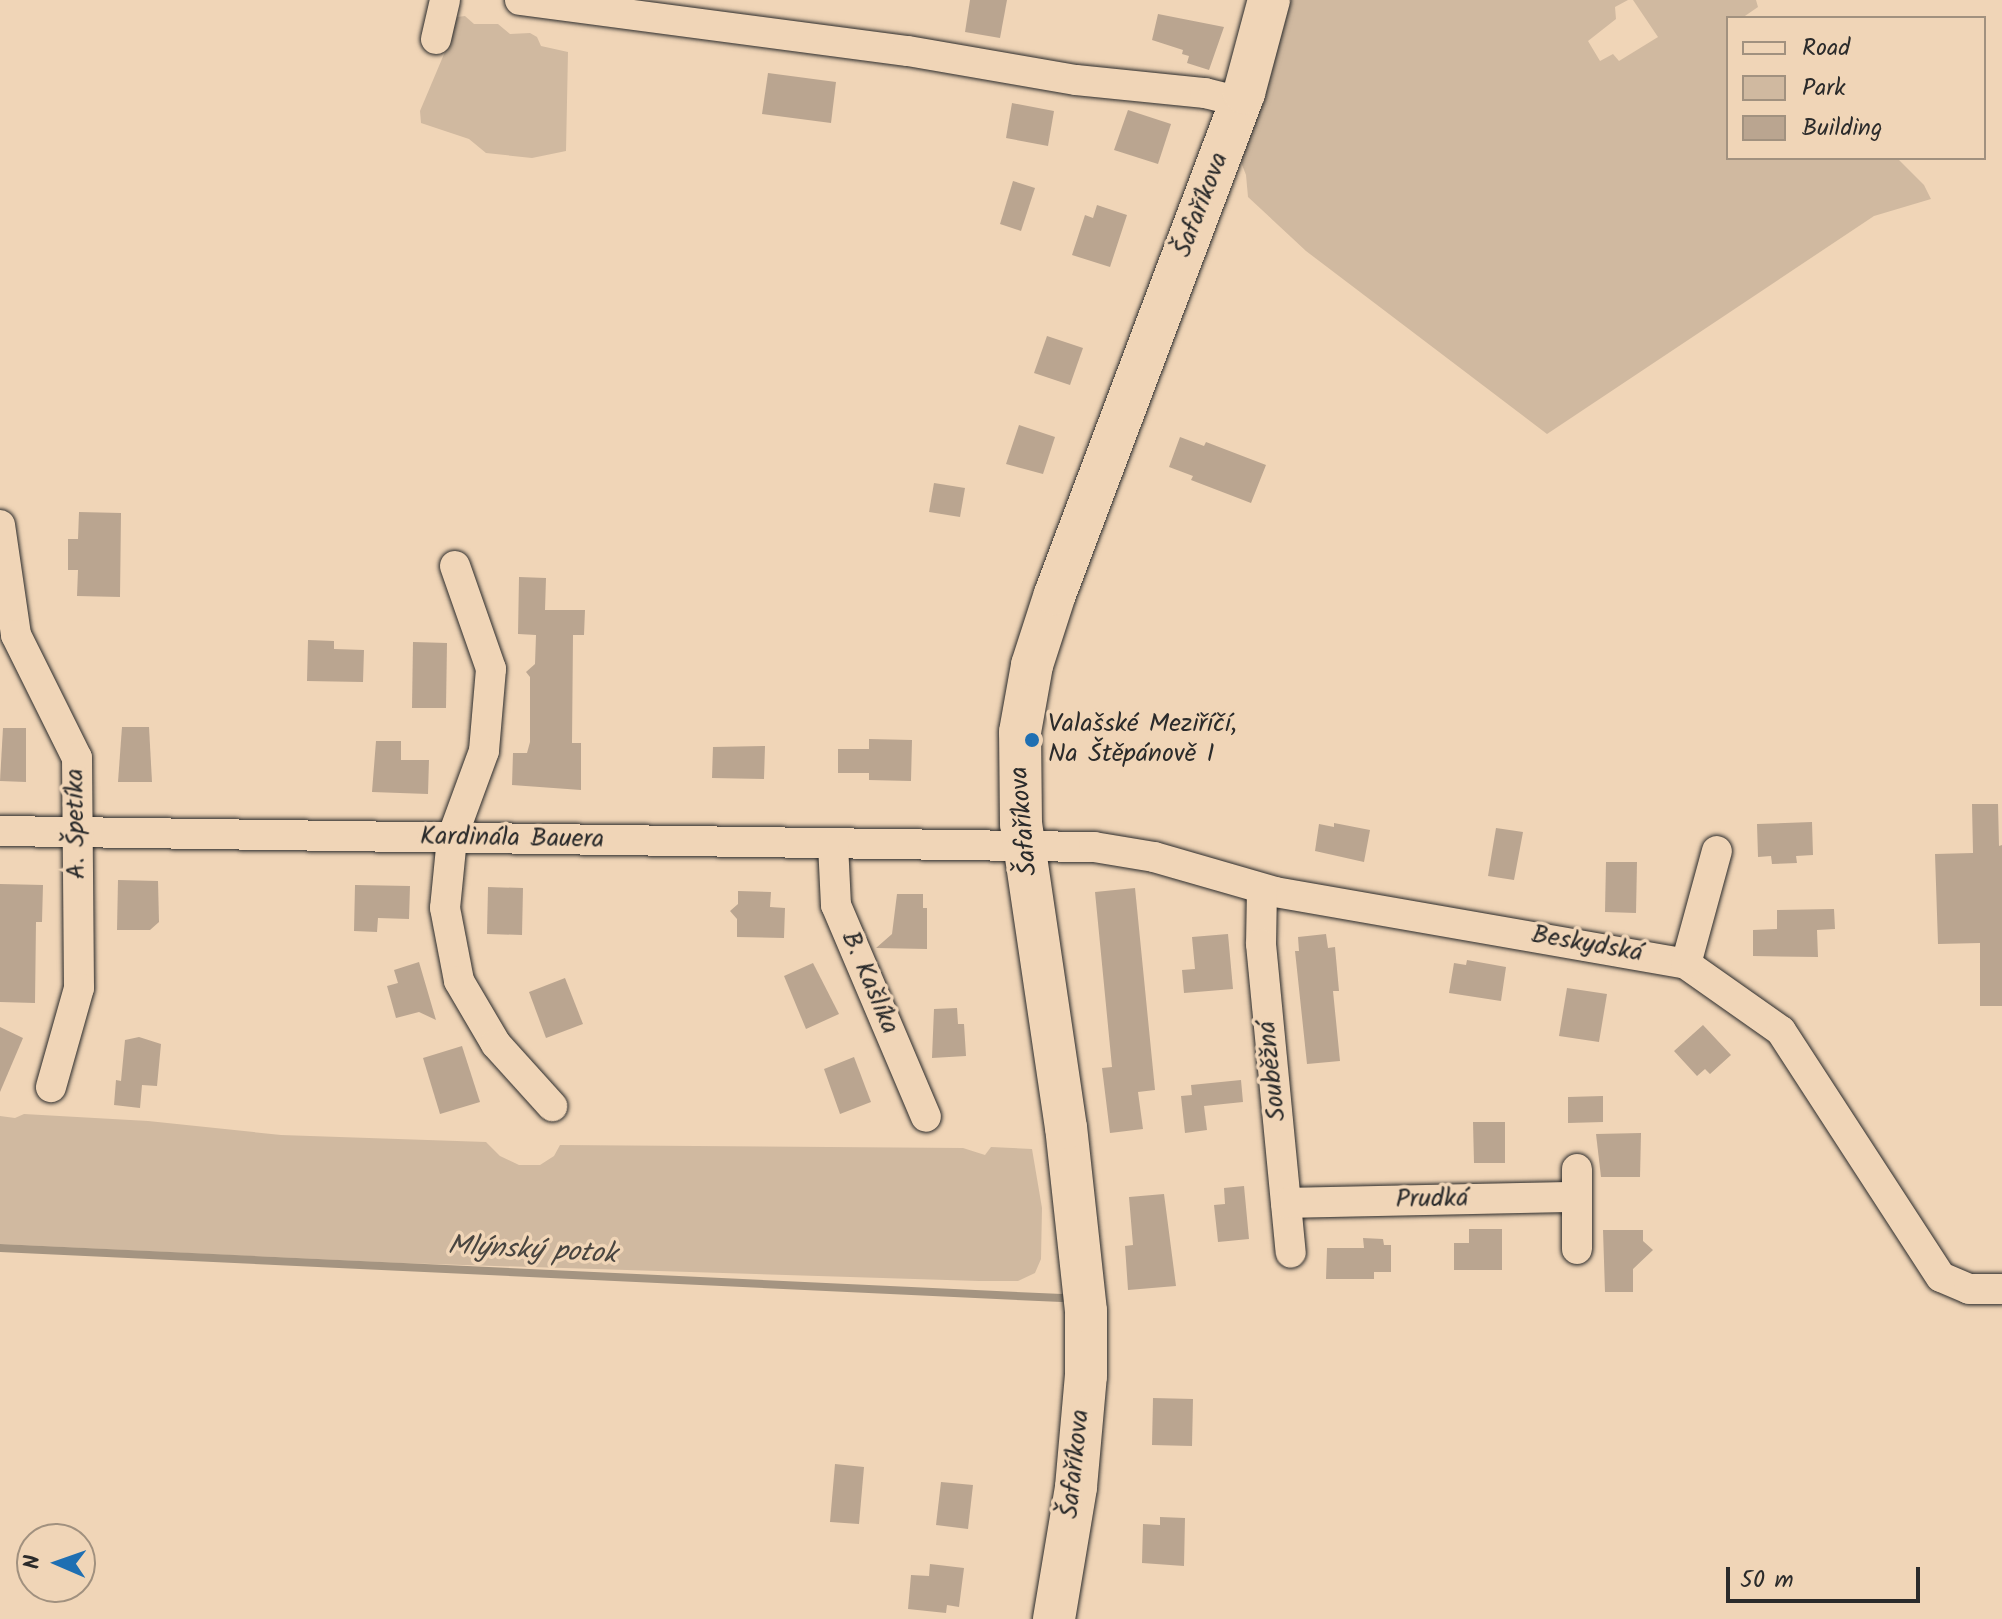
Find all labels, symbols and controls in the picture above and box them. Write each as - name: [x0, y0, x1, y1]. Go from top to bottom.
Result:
- legend: [1726, 16, 1986, 160]
- text: Road: [1802, 29, 1850, 68]
- text: Park: [1802, 69, 1846, 108]
- text: Building: [1802, 109, 1882, 148]
- street label: Šafaříkova: [1168, 148, 1236, 262]
- place label: Valašské Meziříčí, Na Štěpánově I: [1048, 709, 1237, 770]
- marker: Valašské Meziříčí, Na Štěpánově I: [1023, 731, 1041, 749]
- street label: Šafaříkova: [1005, 765, 1045, 877]
- street label: A. Špetíka: [60, 768, 94, 880]
- street label: Kardinála Bauera: [420, 822, 604, 856]
- street label: Beskydská: [1529, 920, 1645, 970]
- street label: B. Kašlíka: [833, 927, 905, 1039]
- street label: Souběžná: [1252, 1019, 1294, 1123]
- street label: Prudká: [1395, 1184, 1469, 1216]
- water label: Mlýnský potok: [447, 1230, 617, 1272]
- street label: Šafaříkova: [1055, 1408, 1097, 1520]
- north arrow: [16, 1523, 96, 1603]
- scale bar: [1730, 1551, 1924, 1601]
- text: N: [16, 1555, 51, 1570]
- text: 50 m: [1740, 1561, 1794, 1600]

